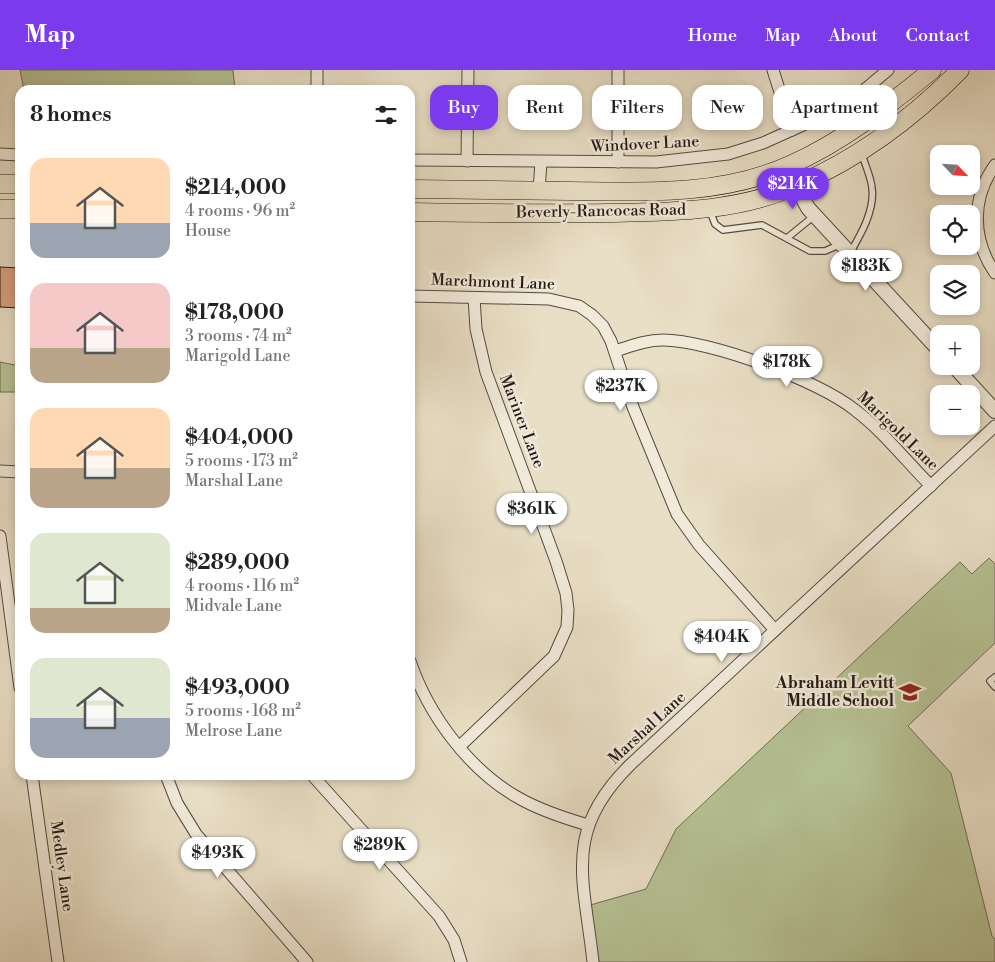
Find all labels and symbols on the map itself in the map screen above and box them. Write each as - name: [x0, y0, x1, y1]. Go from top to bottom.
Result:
- street label: Windover Lane: [589, 131, 700, 157]
- north arrow: [930, 145, 980, 195]
- pin: $214K: [758, 168, 828, 210]
- street label: Beverly-Rancocas Road: [515, 200, 686, 223]
- pin: $183K: [831, 250, 901, 292]
- street label: Marchmont Lane: [431, 270, 555, 294]
- pin: $178K: [752, 346, 822, 388]
- pin: $237K: [586, 370, 656, 412]
- street label: Mariner Lane: [495, 371, 549, 471]
- street label: Marigold Lane: [853, 387, 943, 475]
- pin: $361K: [497, 492, 567, 535]
- pin: $404K: [687, 620, 757, 663]
- place label: Abraham Levitt Middle School: [775, 673, 895, 711]
- school or university icon: Abraham Levitt Middle School: [897, 679, 923, 705]
- street label: Marshal Lane: [604, 687, 690, 769]
- street label: Medley Lane: [46, 819, 78, 913]
- pin: $289K: [345, 828, 415, 871]
- pin: $493K: [183, 836, 253, 879]

